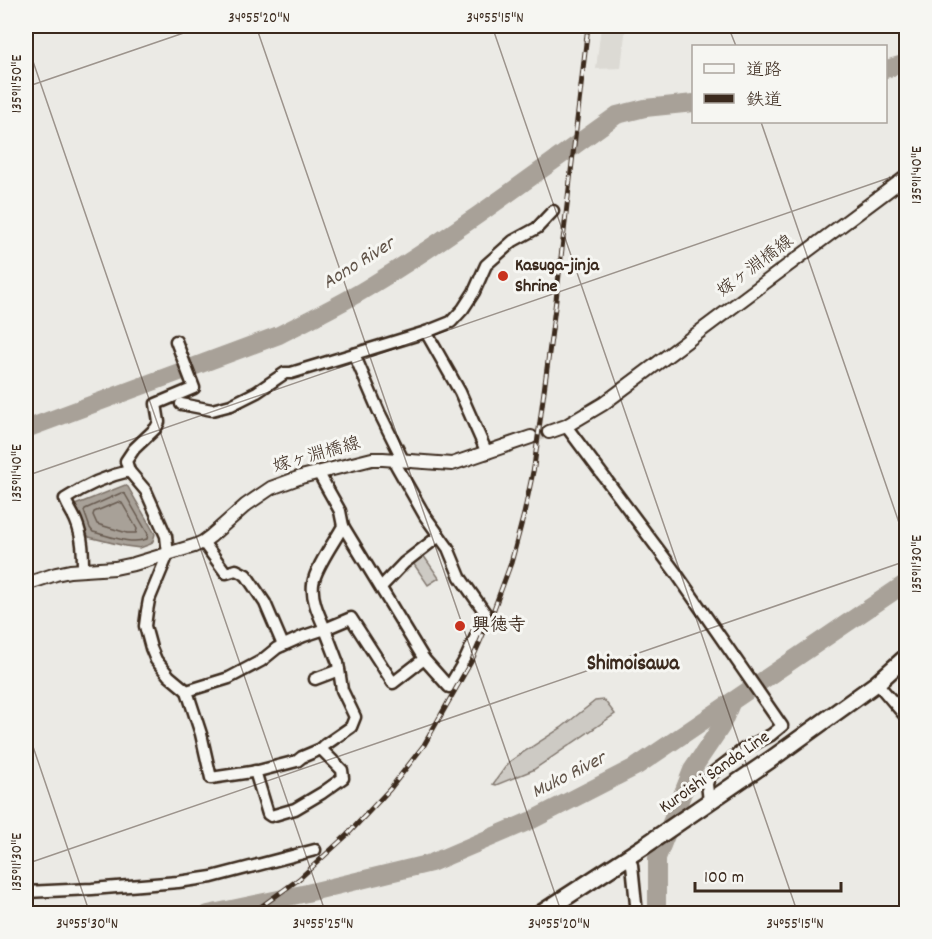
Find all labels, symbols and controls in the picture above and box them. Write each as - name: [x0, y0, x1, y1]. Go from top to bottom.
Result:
- text: 34°55'20"N: [228, 8, 290, 30]
- text: 34°55'15"N: [466, 8, 524, 30]
- legend: [692, 45, 887, 123]
- text: 135°11'50"E: [7, 55, 29, 113]
- text: 道路: [746, 59, 782, 84]
- text: 鉄道: [746, 89, 782, 114]
- text: 135°11'40"E: [907, 146, 929, 204]
- water label: Aono River: [317, 229, 403, 297]
- street label: 嫁ヶ淵橋線: [713, 230, 799, 304]
- place label: Kasuga-jinja Shrine: [515, 254, 600, 300]
- marker: Kasuga-jinja Shrine: [496, 269, 510, 283]
- street label: 嫁ヶ淵橋線: [270, 432, 364, 480]
- text: 135°11'40"E: [7, 444, 29, 502]
- text: 135°11'30"E: [907, 535, 929, 593]
- place label: 興徳寺: [472, 614, 526, 639]
- marker: 興徳寺: [453, 619, 467, 633]
- district label: Shimoisawa: [587, 650, 680, 680]
- street label: Kuroishi Sanda Line: [655, 725, 775, 820]
- water label: Muko River: [527, 744, 613, 807]
- text: 135°11'30"E: [7, 833, 29, 891]
- scale bar: [695, 855, 840, 893]
- text: 100 m: [704, 866, 744, 891]
- text: 34°55'30"N: [56, 914, 118, 936]
- text: 34°55'25"N: [293, 914, 353, 936]
- text: 34°55'20"N: [528, 914, 590, 936]
- text: 34°55'15"N: [766, 914, 824, 936]

